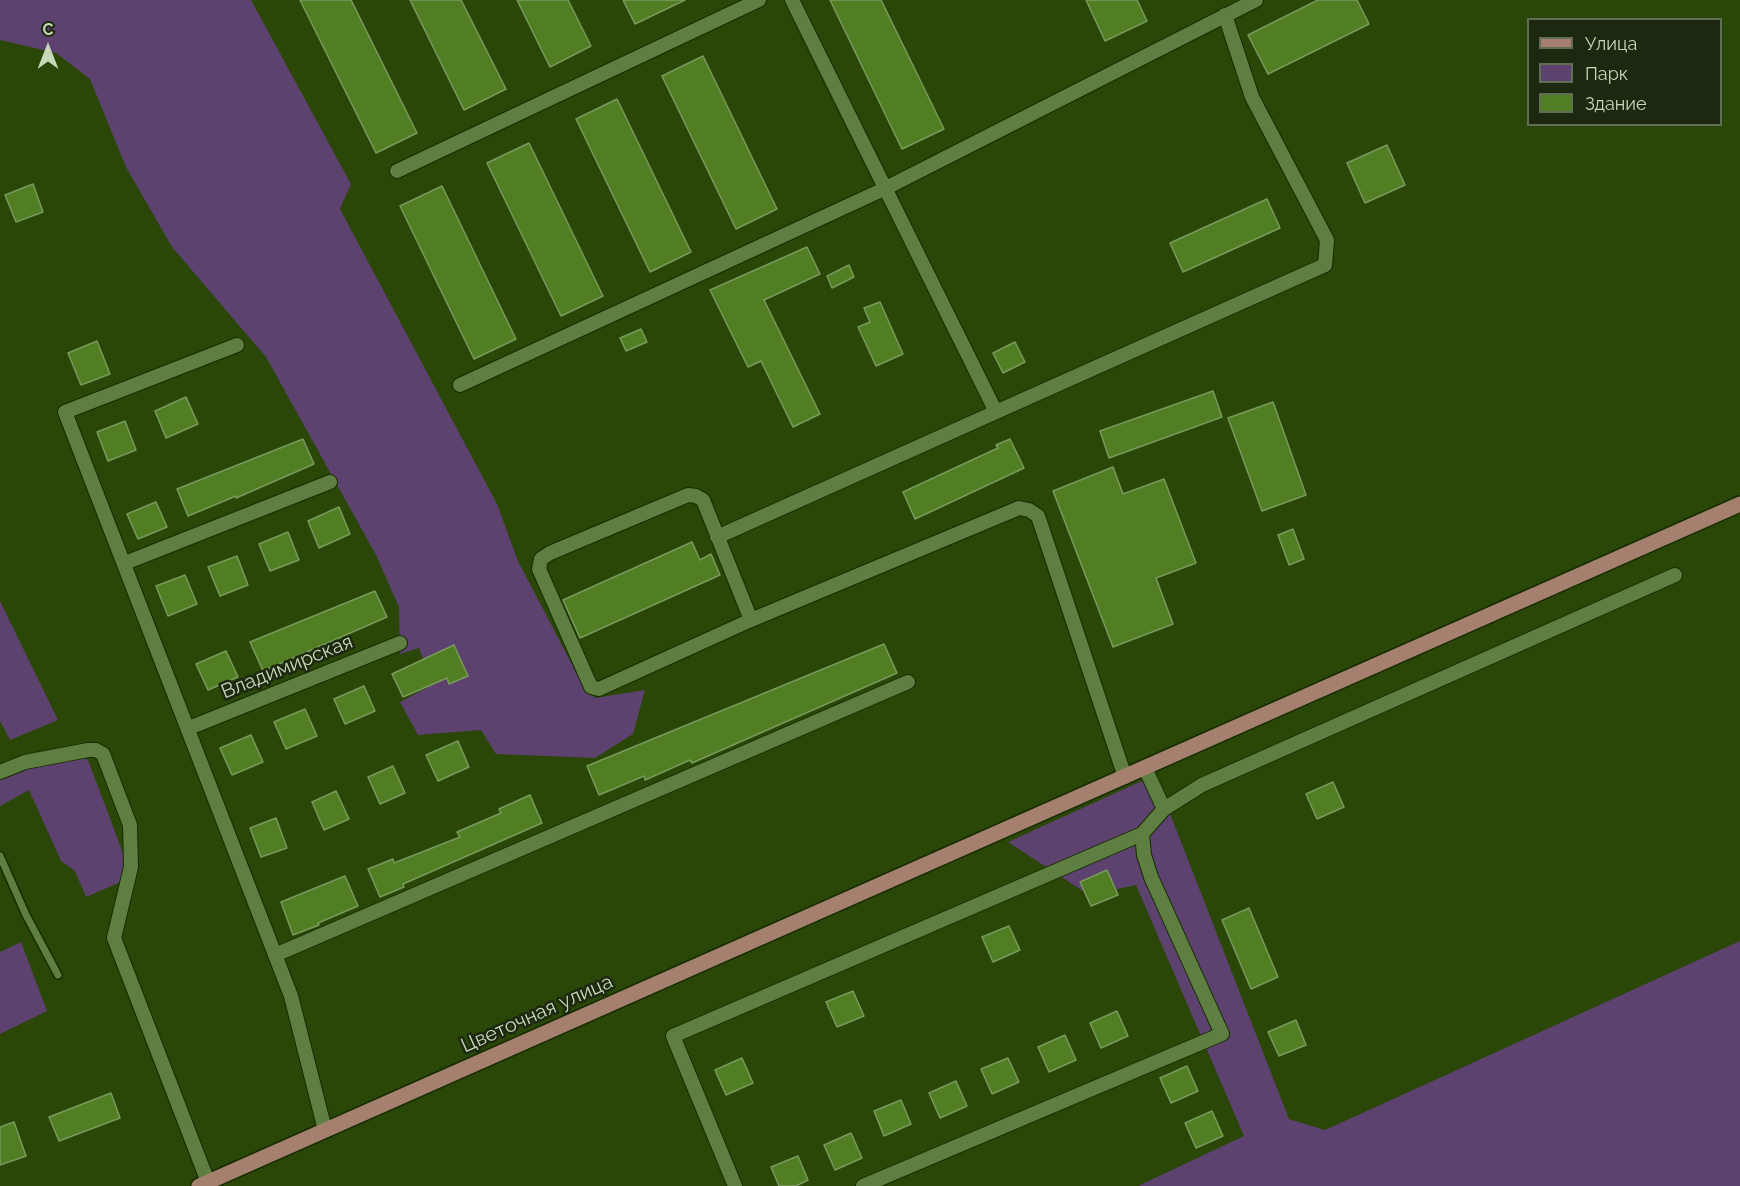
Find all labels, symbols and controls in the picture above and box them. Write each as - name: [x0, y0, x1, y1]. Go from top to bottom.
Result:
- north arrow: [18, 18, 78, 78]
- legend: [1527, 18, 1722, 126]
- text: С: [43, 20, 53, 39]
- text: Улица: [1585, 33, 1637, 54]
- text: Парк: [1585, 63, 1628, 84]
- text: Здание: [1585, 93, 1647, 114]
- street label: Владимирская: [218, 630, 356, 704]
- street label: Цветочная улица: [457, 970, 617, 1058]

